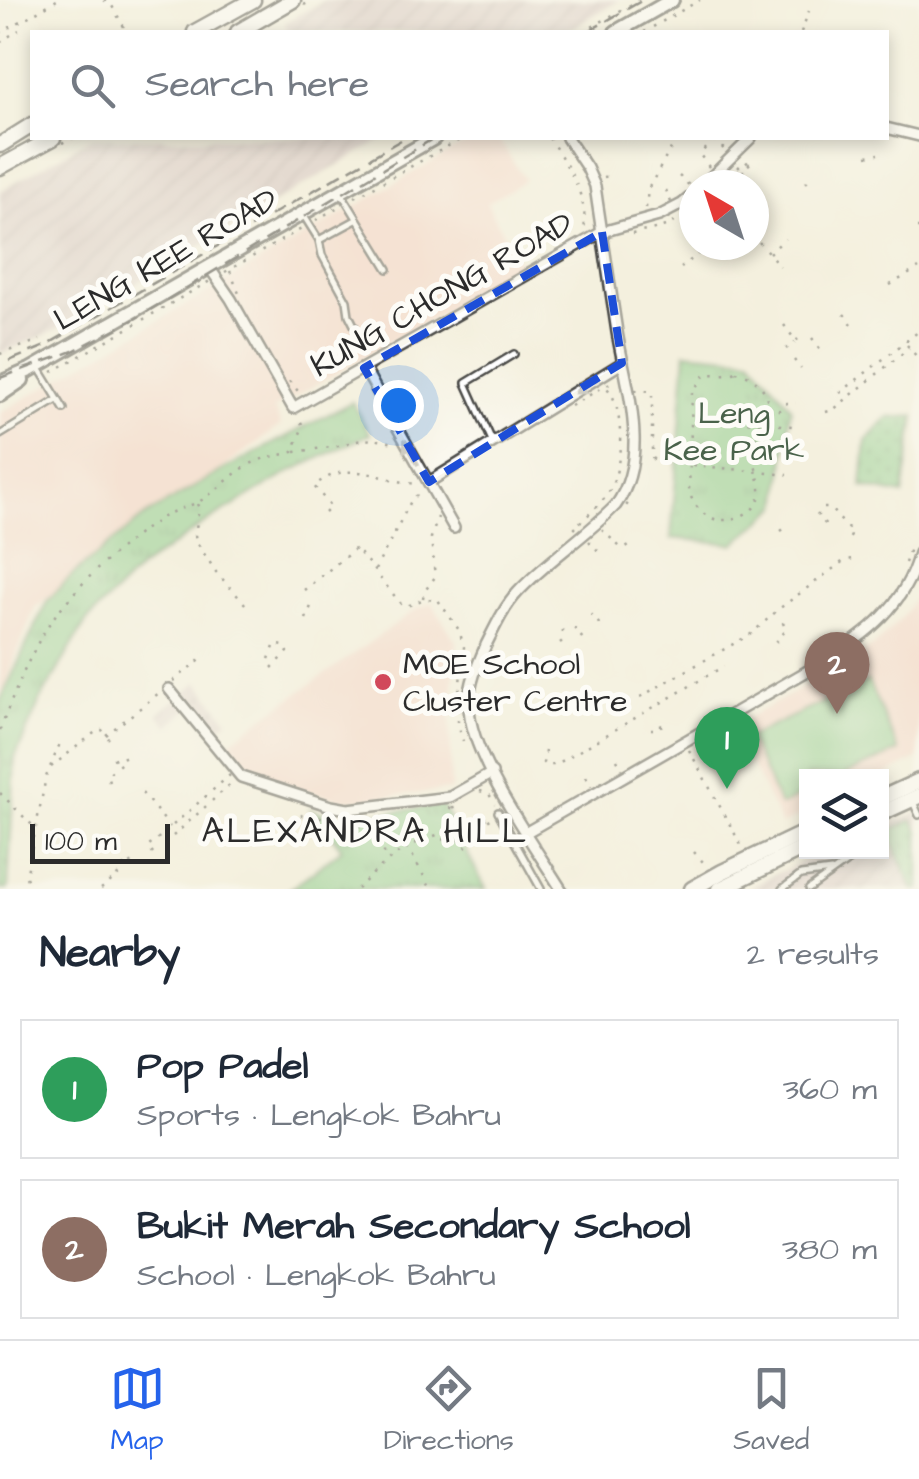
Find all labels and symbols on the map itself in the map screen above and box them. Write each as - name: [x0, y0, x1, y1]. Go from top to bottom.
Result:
- north arrow: [679, 170, 769, 260]
- street label: LENG KEE ROAD: [46, 178, 286, 342]
- street label: KUNG CHONG ROAD: [302, 201, 582, 389]
- one-way arrow: [573, 376, 601, 394]
- your location: [373, 380, 424, 431]
- park label: Leng Kee Park: [664, 391, 805, 473]
- one-way arrow: [403, 438, 420, 467]
- pin: 2: [804, 632, 870, 714]
- place label: MOE School Cluster Centre: [403, 642, 628, 724]
- marker: MOE School Cluster Centre: [372, 671, 394, 693]
- pin: 1: [694, 706, 760, 789]
- district label: ALEXANDRA HILL: [202, 807, 528, 856]
- scale bar: [30, 819, 170, 864]

